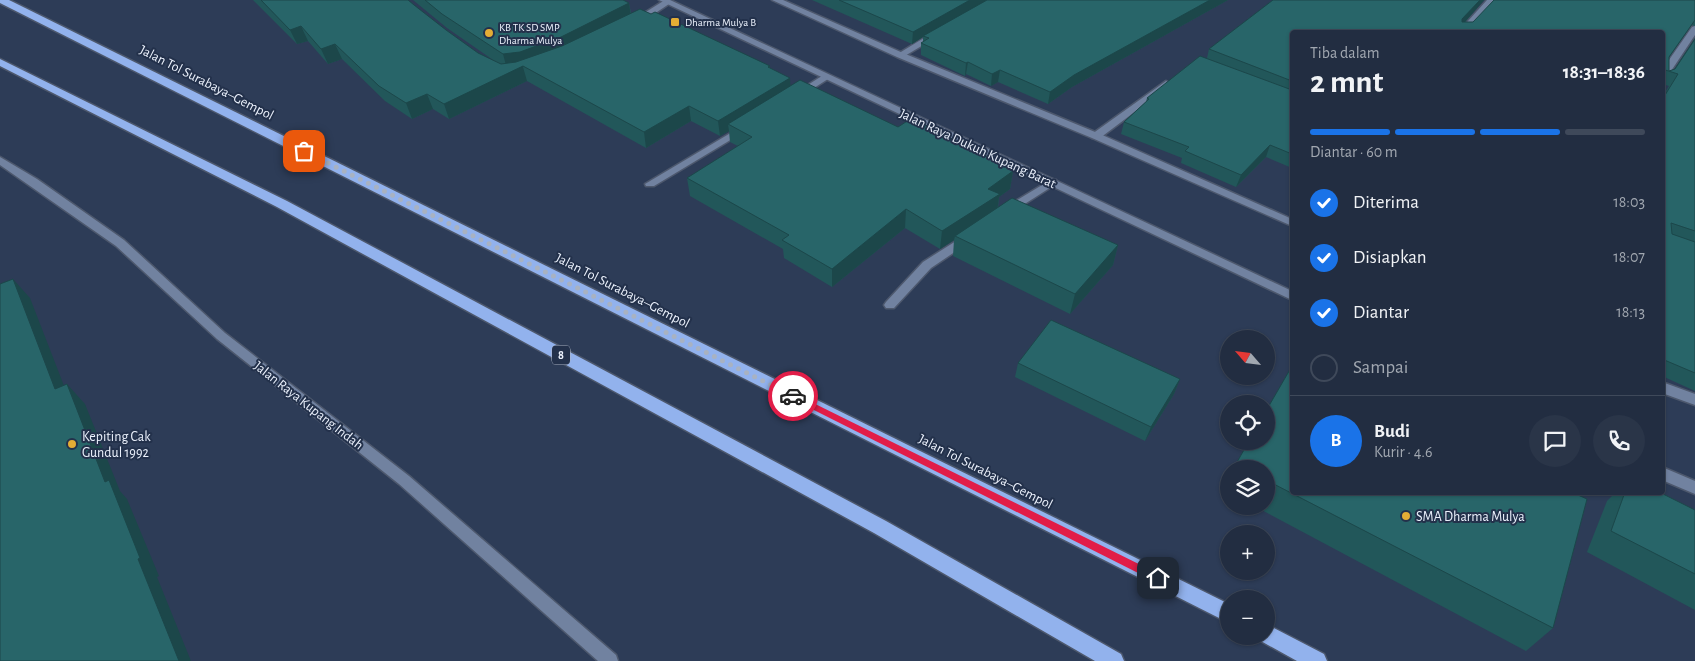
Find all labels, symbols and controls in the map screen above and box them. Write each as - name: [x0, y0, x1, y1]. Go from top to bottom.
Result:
- marker: Dharma Mulya B: [669, 16, 681, 28]
- place label: Dharma Mulya B: [685, 17, 756, 28]
- place label: KB TK SD SMP Dharma Mulya: [499, 22, 562, 46]
- marker: KB TK SD SMP Dharma Mulya: [483, 27, 495, 39]
- street label: Jalan Tol Surabaya–Gempol: [137, 43, 276, 123]
- text: Tiba dalam: [1310, 45, 1380, 61]
- text: 18:31–18:36: [1563, 63, 1645, 82]
- text: 2 mnt: [1310, 66, 1383, 98]
- street label: Jalan Raya Dukuh Kupang Barat: [897, 106, 1059, 192]
- pin: [283, 130, 325, 172]
- icon: bag: [290, 137, 318, 165]
- text: Diantar · 60 m: [1310, 144, 1398, 160]
- icon: check: [1310, 189, 1338, 217]
- text: Diterima: [1353, 193, 1419, 212]
- text: 18:03: [1613, 194, 1645, 210]
- icon: check: [1310, 244, 1338, 272]
- text: Disiapkan: [1353, 248, 1427, 267]
- text: 18:07: [1613, 249, 1645, 265]
- street label: Jalan Tol Surabaya–Gempol: [553, 251, 692, 331]
- icon: check: [1310, 299, 1338, 327]
- text: Diantar: [1353, 303, 1409, 322]
- text: 18:13: [1616, 304, 1645, 320]
- north arrow: [1220, 330, 1275, 385]
- map controls: [1220, 330, 1275, 645]
- road number: 8: [552, 346, 570, 364]
- text: Sampai: [1353, 358, 1408, 377]
- street label: Jalan Raya Kupang Indah: [251, 359, 366, 453]
- courier: [768, 371, 818, 421]
- icon: car: [779, 382, 807, 410]
- button: locate: [1220, 395, 1275, 450]
- button: chat: [1529, 415, 1581, 467]
- button: phone: [1593, 415, 1645, 467]
- text: Budi: [1374, 422, 1410, 441]
- place label: Kepiting Cak Gundul 1992: [82, 430, 151, 460]
- text: B: [1330, 431, 1342, 450]
- street label: Jalan Tol Surabaya–Gempol: [916, 432, 1055, 512]
- marker: Kepiting Cak Gundul 1992: [66, 438, 78, 450]
- text: Kurir · 4.6: [1374, 444, 1433, 460]
- button: layers: [1220, 460, 1275, 515]
- marker: SMA Dharma Mulya: [1400, 510, 1412, 522]
- place label: SMA Dharma Mulya: [1416, 510, 1525, 524]
- button: +: [1220, 525, 1275, 580]
- pin: [1137, 557, 1179, 599]
- icon: home: [1144, 564, 1172, 592]
- button: −: [1220, 590, 1275, 645]

